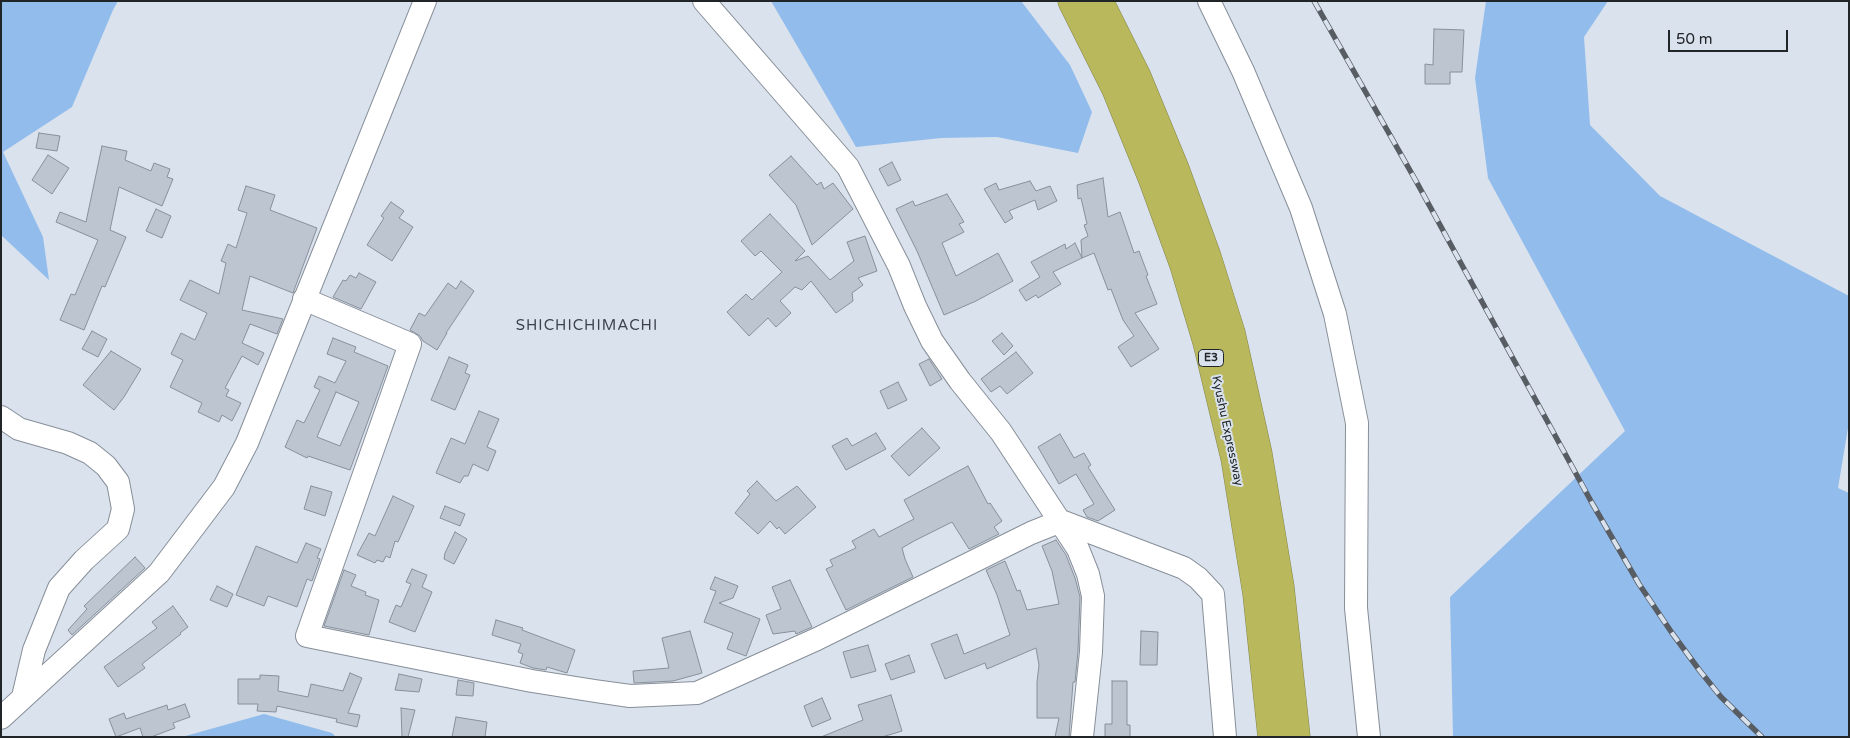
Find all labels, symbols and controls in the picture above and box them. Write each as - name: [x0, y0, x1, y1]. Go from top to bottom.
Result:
- scale bar: [1670, 20, 1790, 52]
- text: 50 m: [1676, 30, 1713, 48]
- district label: SHICHICHIMACHI: [514, 317, 660, 335]
- road number: E3: [1198, 349, 1224, 366]
- street label: Kyushu Expressway: [1208, 375, 1246, 487]

